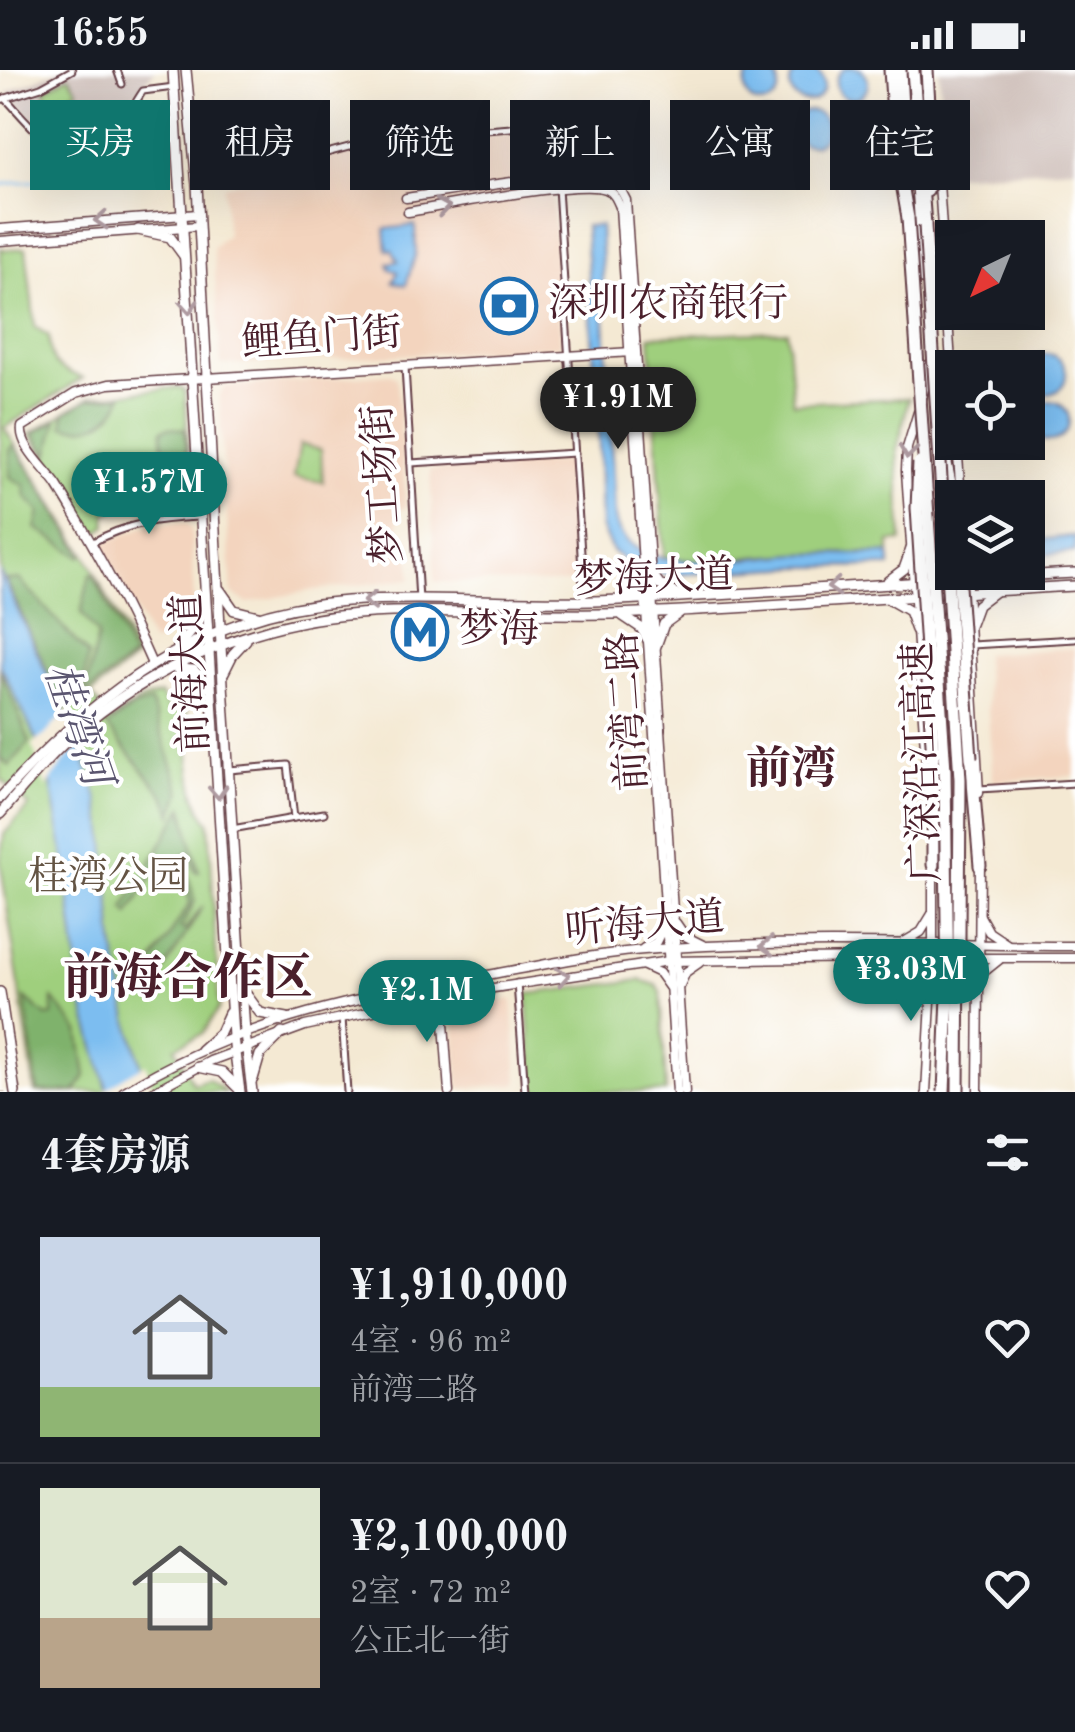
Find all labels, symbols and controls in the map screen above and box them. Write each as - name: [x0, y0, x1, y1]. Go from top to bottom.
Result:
- text: 16:55: [50, 16, 149, 54]
- chip: 买房: [30, 100, 170, 190]
- chip: 租房: [190, 100, 330, 190]
- chip: 筛选: [350, 100, 490, 190]
- chip: 新上: [510, 100, 650, 190]
- chip: 公寓: [670, 100, 810, 190]
- chip: 住宅: [830, 100, 970, 190]
- one-way arrow: [434, 197, 451, 218]
- one-way arrow: [92, 209, 108, 231]
- north arrow: [935, 220, 1045, 330]
- map controls: [935, 220, 1045, 590]
- bank icon: 深圳农商银行: [479, 276, 539, 336]
- place label: 深圳农商银行: [548, 281, 788, 326]
- one-way arrow: [178, 299, 200, 315]
- street label: 鲤鱼门街: [241, 310, 403, 366]
- button: locate: [935, 350, 1045, 460]
- pin: ¥1.91M: [537, 367, 699, 452]
- text: ¥1.91M: [562, 383, 674, 415]
- street label: 梦工场街: [355, 403, 411, 565]
- one-way arrow: [898, 444, 919, 460]
- pin: ¥1.57M: [68, 452, 230, 537]
- text: ¥1.57M: [93, 468, 205, 500]
- button: layers: [935, 480, 1045, 590]
- street label: 梦海大道: [573, 553, 735, 603]
- one-way arrow: [826, 576, 842, 597]
- one-way arrow: [361, 590, 377, 611]
- street label: 前海大道: [165, 592, 217, 754]
- metro station icon: 梦海: [390, 602, 450, 662]
- place label: 梦海: [459, 608, 539, 652]
- street label: 前湾二路: [599, 630, 656, 793]
- street label: 广深沿江高速: [896, 641, 948, 883]
- water label: 桂湾河: [36, 657, 122, 798]
- district label: 前湾: [746, 744, 836, 794]
- one-way arrow: [207, 784, 228, 800]
- park label: 桂湾公园: [28, 854, 188, 899]
- street label: 听海大道: [563, 895, 726, 953]
- one-way arrow: [759, 935, 774, 957]
- pin: ¥3.03M: [830, 939, 992, 1024]
- district label: 前海合作区: [63, 951, 313, 1006]
- text: ¥3.03M: [855, 955, 967, 987]
- pin: ¥2.1M: [357, 960, 497, 1045]
- one-way arrow: [555, 966, 571, 987]
- text: ¥2.1M: [380, 976, 474, 1008]
- icon: filters: [980, 1125, 1035, 1180]
- text: 4套房源: [40, 1137, 190, 1179]
- text: ¥1,910,000: [350, 1267, 568, 1309]
- icon: home: [120, 1277, 240, 1397]
- icon: heart: [980, 1310, 1035, 1365]
- text: 4室 · 96 m²: [350, 1327, 511, 1359]
- text: 前湾二路: [350, 1376, 478, 1408]
- text: ¥2,100,000: [350, 1518, 568, 1560]
- icon: home: [120, 1528, 240, 1648]
- icon: heart: [980, 1561, 1035, 1616]
- text: 2室 · 72 m²: [350, 1578, 511, 1610]
- text: 公正北一街: [350, 1627, 510, 1659]

